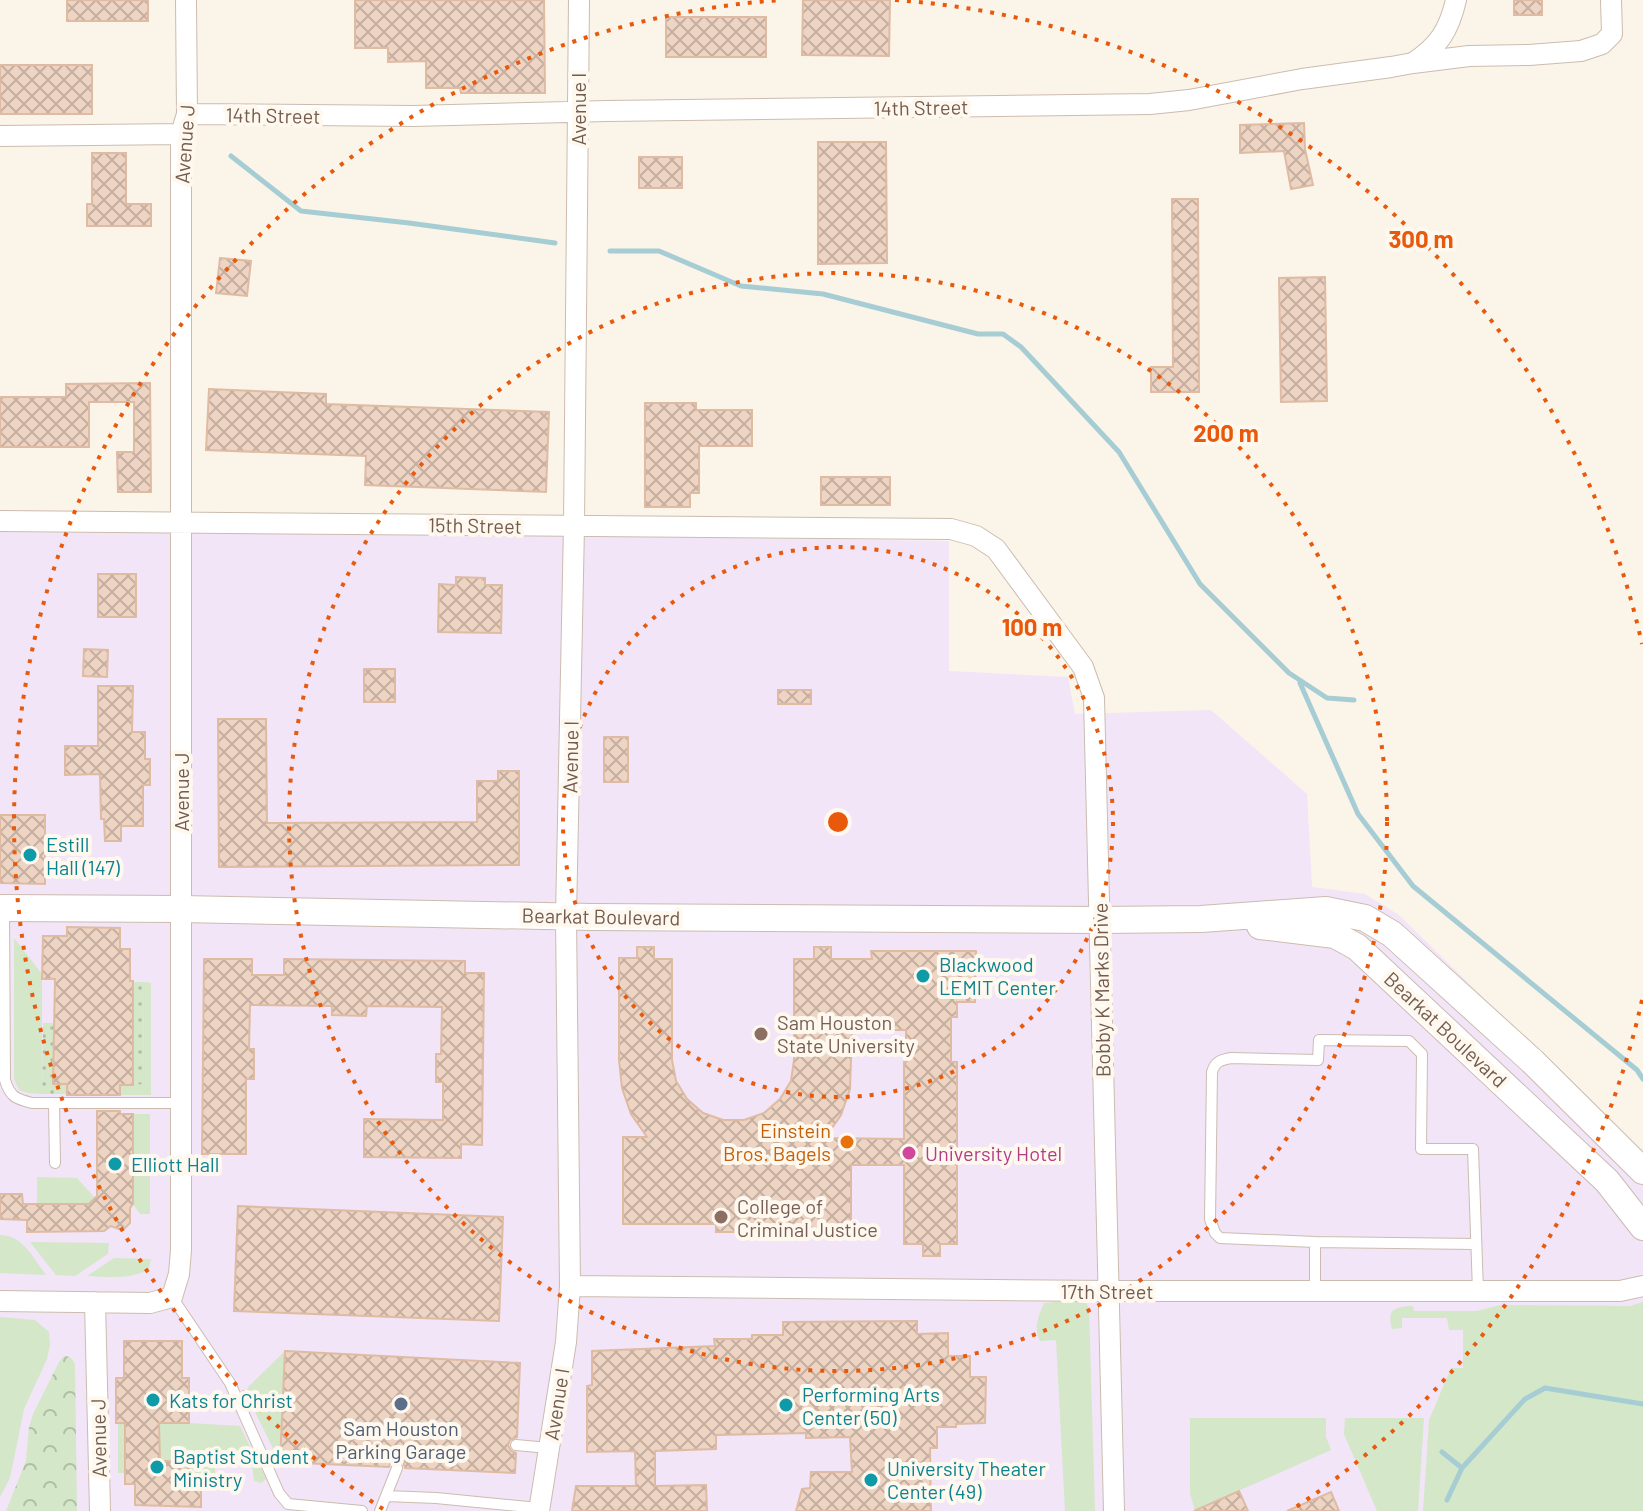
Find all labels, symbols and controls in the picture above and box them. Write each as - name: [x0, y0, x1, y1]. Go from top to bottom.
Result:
- street label: Avenue I: [566, 73, 590, 145]
- street label: 14th Street: [873, 94, 969, 120]
- street label: 14th Street: [225, 102, 321, 128]
- street label: Avenue J: [169, 104, 199, 184]
- text: 300 m: [1388, 224, 1454, 253]
- text: 200 m: [1193, 418, 1259, 447]
- street label: 15th Street: [428, 512, 522, 538]
- text: 100 m: [1002, 612, 1062, 641]
- street label: Avenue I: [557, 720, 583, 794]
- street label: Avenue J: [169, 752, 193, 832]
- centre of rings: [824, 808, 852, 836]
- place label: Estill Hall (147): [46, 832, 121, 879]
- marker: Estill Hall (147): [21, 846, 39, 864]
- street label: Bearkat Boulevard: [521, 903, 681, 929]
- street label: Bobby K Marks Drive: [1087, 903, 1115, 1077]
- place label: Blackwood LEMIT Center: [939, 952, 1056, 999]
- street label: Bearkat Boulevard: [1380, 966, 1512, 1092]
- marker: Blackwood LEMIT Center: [914, 967, 932, 985]
- place label: Sam Houston State University: [777, 1010, 915, 1057]
- marker: Sam Houston State University: [752, 1025, 770, 1043]
- place label: Einstein Bros. Bagels: [723, 1118, 831, 1165]
- marker: Einstein Bros. Bagels: [838, 1133, 856, 1151]
- place label: University Hotel: [925, 1141, 1062, 1165]
- marker: University Hotel: [900, 1144, 918, 1162]
- place label: Elliott Hall: [131, 1152, 219, 1176]
- marker: Elliott Hall: [106, 1155, 124, 1173]
- place label: College of Criminal Justice: [737, 1194, 878, 1241]
- marker: College of Criminal Justice: [712, 1208, 730, 1226]
- street label: 17th Street: [1060, 1279, 1154, 1303]
- street label: Avenue I: [538, 1366, 574, 1442]
- place label: Performing Arts Center (50): [802, 1382, 940, 1429]
- place label: Kats for Christ: [169, 1388, 293, 1412]
- marker: Kats for Christ: [144, 1391, 162, 1409]
- marker: Sam Houston Parking Garage: [392, 1395, 410, 1413]
- marker: Performing Arts Center (50): [777, 1396, 795, 1414]
- street label: Avenue J: [85, 1398, 111, 1478]
- place label: Sam Houston Parking Garage: [335, 1416, 467, 1463]
- place label: Baptist Student Ministry: [173, 1444, 309, 1491]
- place label: University Theater Center (49): [887, 1456, 1046, 1503]
- marker: Baptist Student Ministry: [148, 1458, 166, 1476]
- marker: University Theater Center (49): [862, 1471, 880, 1489]

